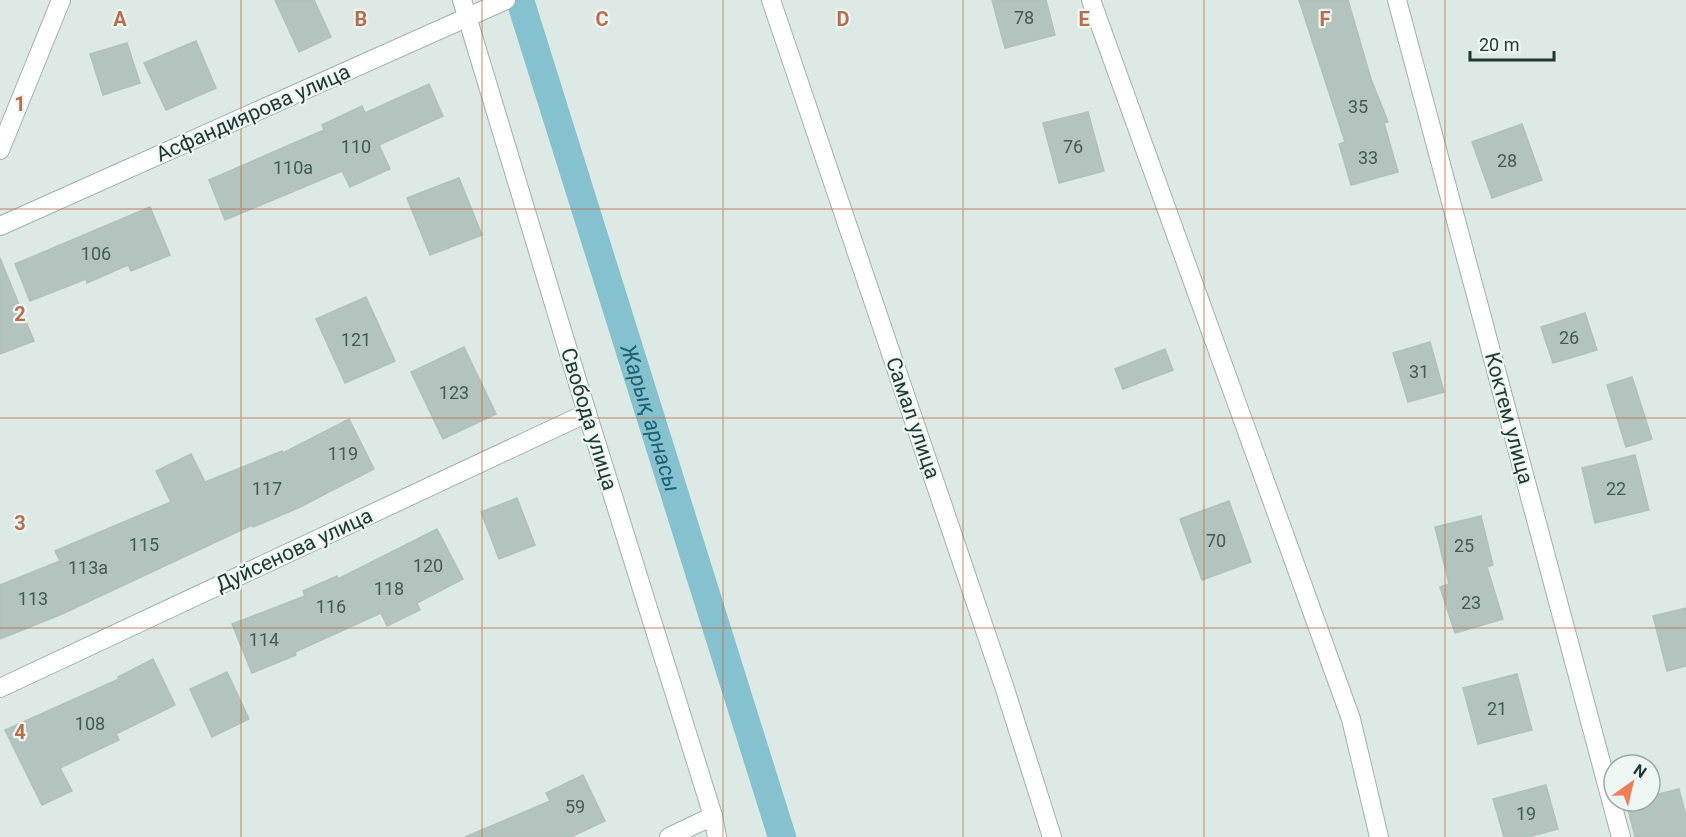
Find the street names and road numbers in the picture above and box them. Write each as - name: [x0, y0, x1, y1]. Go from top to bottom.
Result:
- street label: Асфандиярова улица: [152, 59, 354, 167]
- street label: Свобода улица: [556, 345, 622, 493]
- street label: Коктем улица: [1480, 349, 1538, 487]
- street label: Самал улица: [881, 354, 945, 482]
- street label: Дуйсенова улица: [212, 503, 376, 597]

